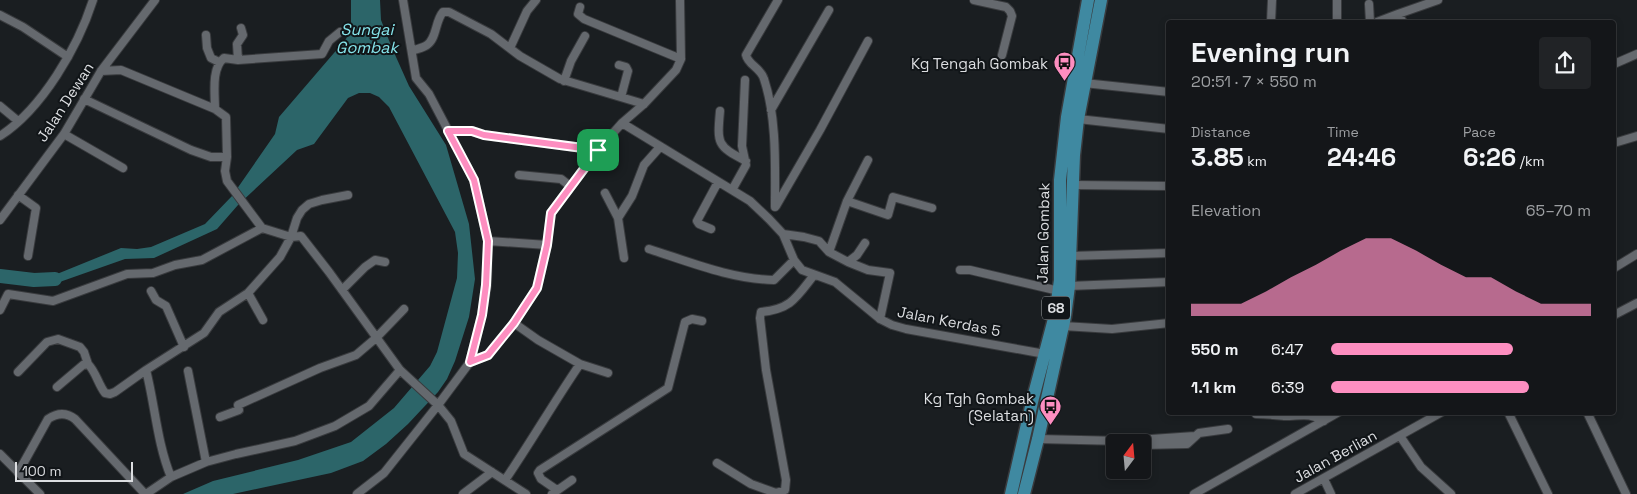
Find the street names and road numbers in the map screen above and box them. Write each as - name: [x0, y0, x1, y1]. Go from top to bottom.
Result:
- street label: Jalan Dewan: [32, 59, 98, 145]
- street label: Jalan Gombak: [1033, 182, 1053, 284]
- road number: 68: [1042, 296, 1070, 320]
- street label: Jalan Kerdas 5: [896, 302, 1002, 340]
- street label: Jalan Berlian: [1290, 425, 1380, 487]

